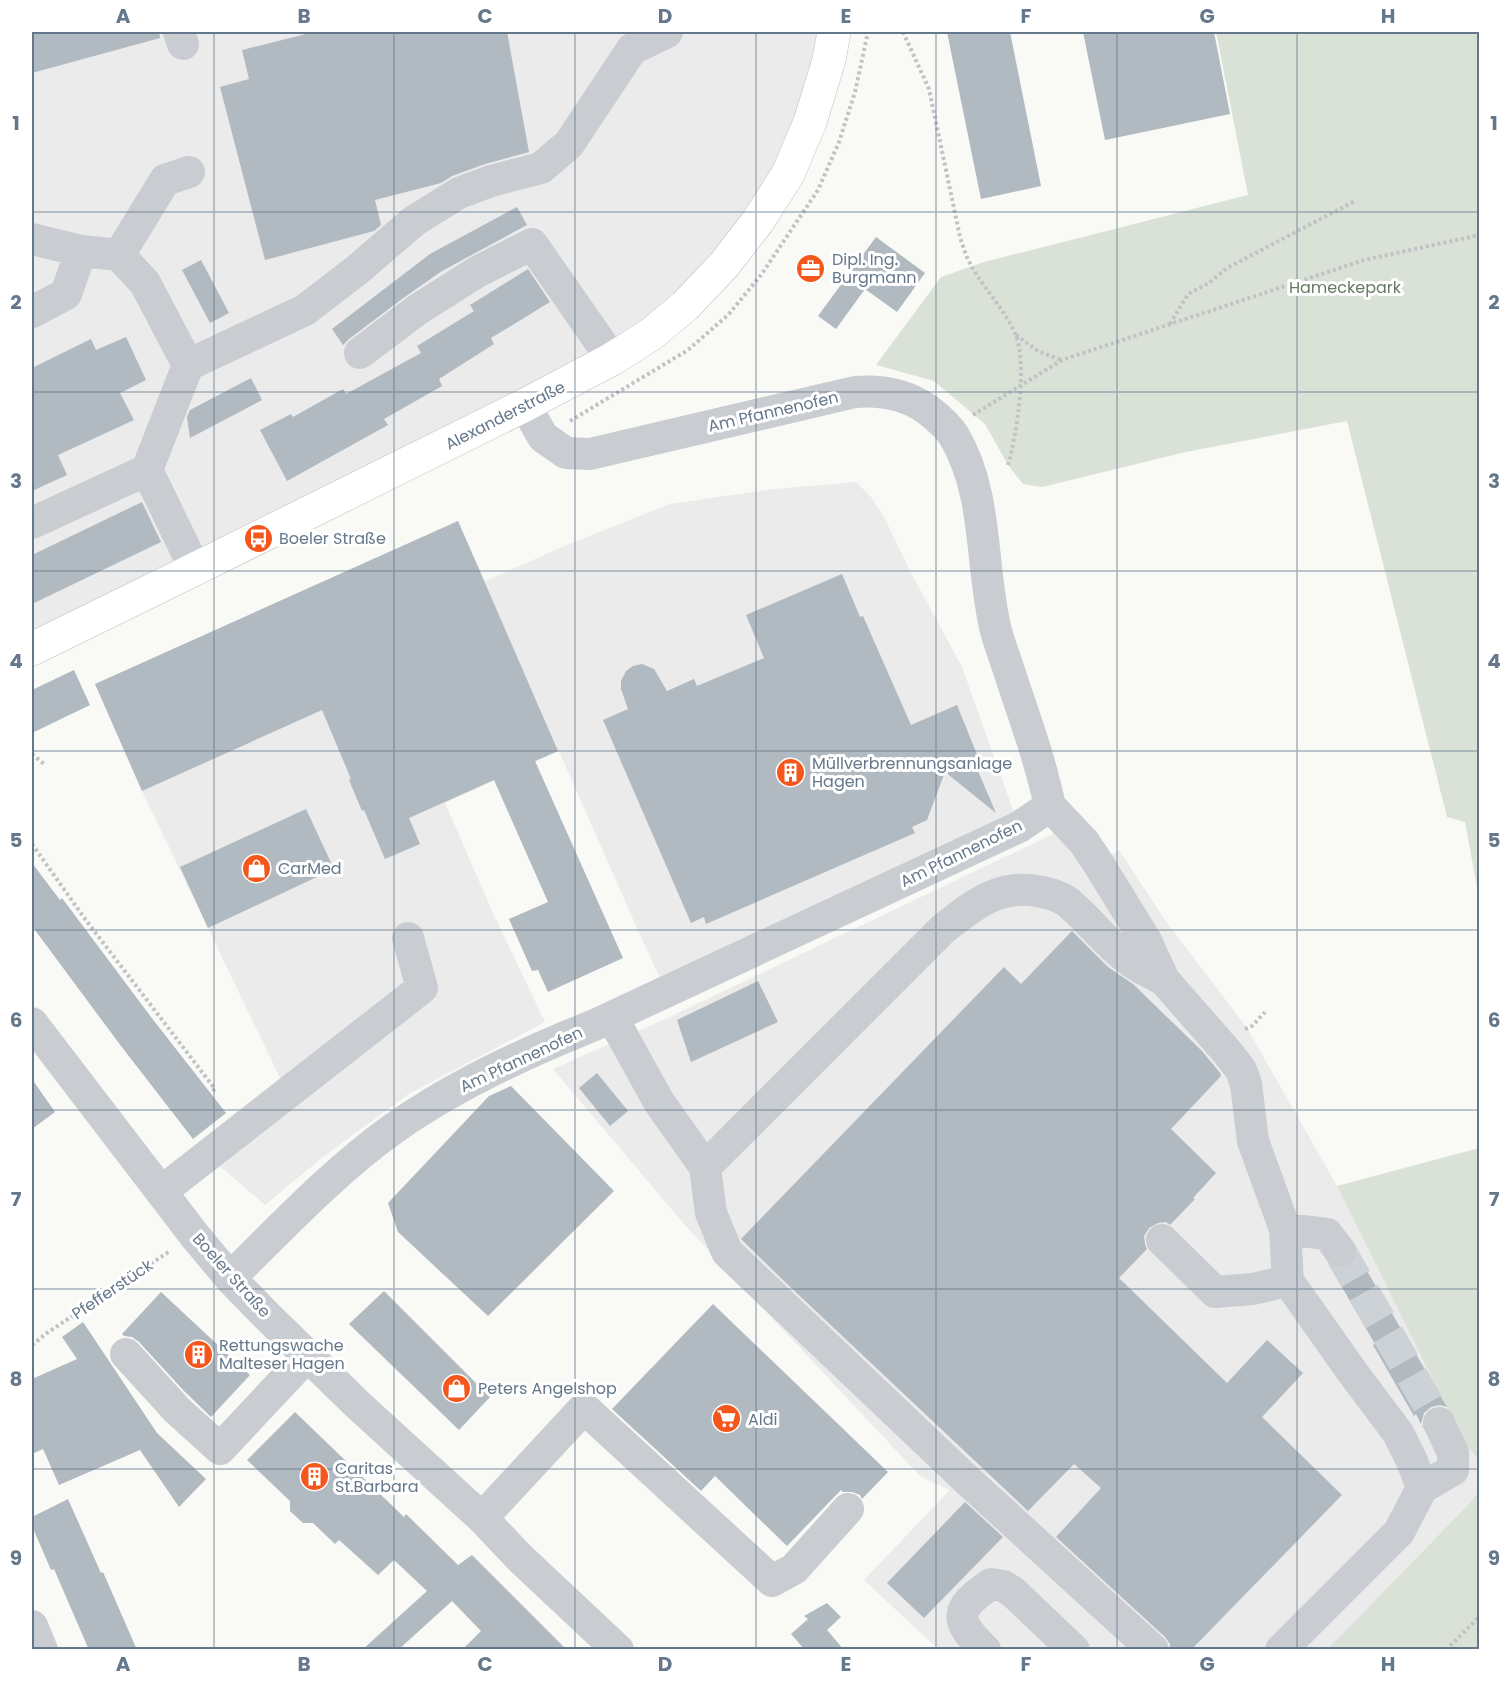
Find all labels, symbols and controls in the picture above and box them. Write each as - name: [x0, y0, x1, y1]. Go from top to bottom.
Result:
- text: A: [116, 2, 131, 30]
- text: B: [297, 2, 311, 30]
- text: C: [477, 2, 493, 30]
- text: D: [658, 2, 672, 30]
- text: E: [841, 2, 851, 30]
- text: F: [1021, 2, 1032, 30]
- text: G: [1199, 2, 1215, 30]
- text: H: [1381, 2, 1395, 30]
- text: 1: [12, 109, 20, 137]
- text: 1: [1490, 109, 1498, 137]
- place label: Dipl. Ing. Burgmann: [832, 248, 917, 289]
- office icon: Dipl. Ing. Burgmann: [795, 252, 827, 284]
- park label: Hameckepark: [1289, 276, 1402, 299]
- text: 2: [10, 288, 22, 316]
- text: 2: [1488, 288, 1500, 316]
- street label: Alexanderstraße: [441, 375, 569, 456]
- street label: Am Pfannenofen: [706, 385, 841, 438]
- text: 3: [10, 467, 22, 495]
- text: 3: [1488, 467, 1500, 495]
- bus stop icon: Boeler Straße: [242, 522, 274, 554]
- place label: Boeler Straße: [279, 527, 386, 550]
- text: 4: [9, 647, 23, 675]
- text: 4: [1487, 647, 1501, 675]
- place label: Müllverbrennungsanlage Hagen: [812, 752, 1012, 793]
- building icon: Müllverbrennungsanlage Hagen: [775, 756, 807, 788]
- street label: Am Pfannenofen: [896, 814, 1026, 893]
- text: 5: [10, 826, 23, 854]
- text: 5: [1488, 826, 1501, 854]
- shop icon: CarMed: [241, 852, 273, 884]
- place label: CarMed: [278, 857, 342, 880]
- text: 6: [10, 1006, 22, 1034]
- text: 6: [1488, 1006, 1500, 1034]
- street label: Am Pfannenofen: [456, 1021, 586, 1098]
- text: 7: [11, 1185, 22, 1213]
- text: 7: [1489, 1185, 1500, 1213]
- street label: Boeler Straße: [187, 1228, 276, 1323]
- street label: Pfefferstück: [67, 1253, 158, 1325]
- place label: Rettungswache Malteser Hagen: [219, 1334, 345, 1375]
- building icon: Rettungswache Malteser Hagen: [182, 1338, 214, 1370]
- text: 8: [10, 1365, 22, 1393]
- text: 8: [1488, 1365, 1500, 1393]
- shop icon: Peters Angelshop: [441, 1372, 473, 1404]
- place label: Peters Angelshop: [478, 1377, 617, 1400]
- supermarket icon: Aldi: [711, 1403, 743, 1435]
- place label: Aldi: [748, 1408, 777, 1431]
- place label: Caritas St.Barbara: [335, 1457, 419, 1498]
- building icon: Caritas St.Barbara: [298, 1461, 330, 1493]
- text: 9: [10, 1544, 22, 1572]
- text: 9: [1488, 1544, 1500, 1572]
- text: A: [116, 1650, 131, 1678]
- text: B: [297, 1650, 311, 1678]
- text: C: [477, 1650, 493, 1678]
- text: D: [658, 1650, 672, 1678]
- text: E: [841, 1650, 851, 1678]
- text: F: [1021, 1650, 1032, 1678]
- text: G: [1199, 1650, 1215, 1678]
- text: H: [1381, 1650, 1395, 1678]

